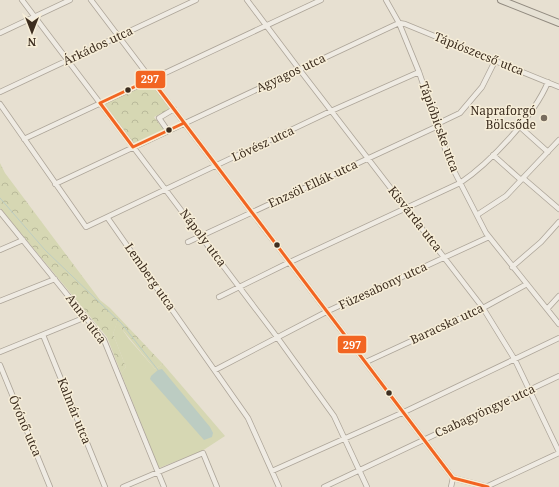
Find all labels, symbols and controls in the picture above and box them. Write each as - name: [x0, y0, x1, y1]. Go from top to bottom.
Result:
- north arrow: [12, 12, 52, 52]
- street label: Árkádos utca: [60, 22, 136, 69]
- street label: Tápiószecső utca: [432, 28, 527, 79]
- text: N: [27, 35, 36, 50]
- street label: Agyagos utca: [253, 49, 328, 96]
- line badge: 297: [135, 70, 166, 89]
- text: 297: [141, 71, 159, 86]
- street label: Tápióbicske utca: [415, 79, 464, 175]
- unlabelled marker: [123, 85, 133, 95]
- place label: Napraforgó Bölcsőde: [470, 102, 536, 133]
- marker: Napraforgó Bölcsőde: [539, 113, 549, 123]
- street label: Lövész utca: [229, 122, 297, 165]
- unlabelled marker: [164, 125, 174, 135]
- street label: Enzsöl Ellák utca: [265, 155, 360, 212]
- street label: Kisvárda utca: [384, 182, 446, 255]
- street label: Nápoly utca: [176, 205, 231, 270]
- street label: Lemberg utca: [121, 240, 180, 314]
- unlabelled marker: [272, 240, 282, 250]
- street label: Füzesabony utca: [336, 258, 430, 313]
- street label: Anna utca: [62, 290, 111, 347]
- street label: Baracska utca: [407, 299, 487, 348]
- line badge: 297: [337, 335, 367, 354]
- text: 297: [343, 337, 361, 352]
- street label: Kalmár utca: [53, 375, 96, 447]
- street label: Csabagyöngye utca: [432, 380, 538, 441]
- unlabelled marker: [384, 388, 394, 398]
- street label: Óvónő utca: [5, 393, 46, 459]

